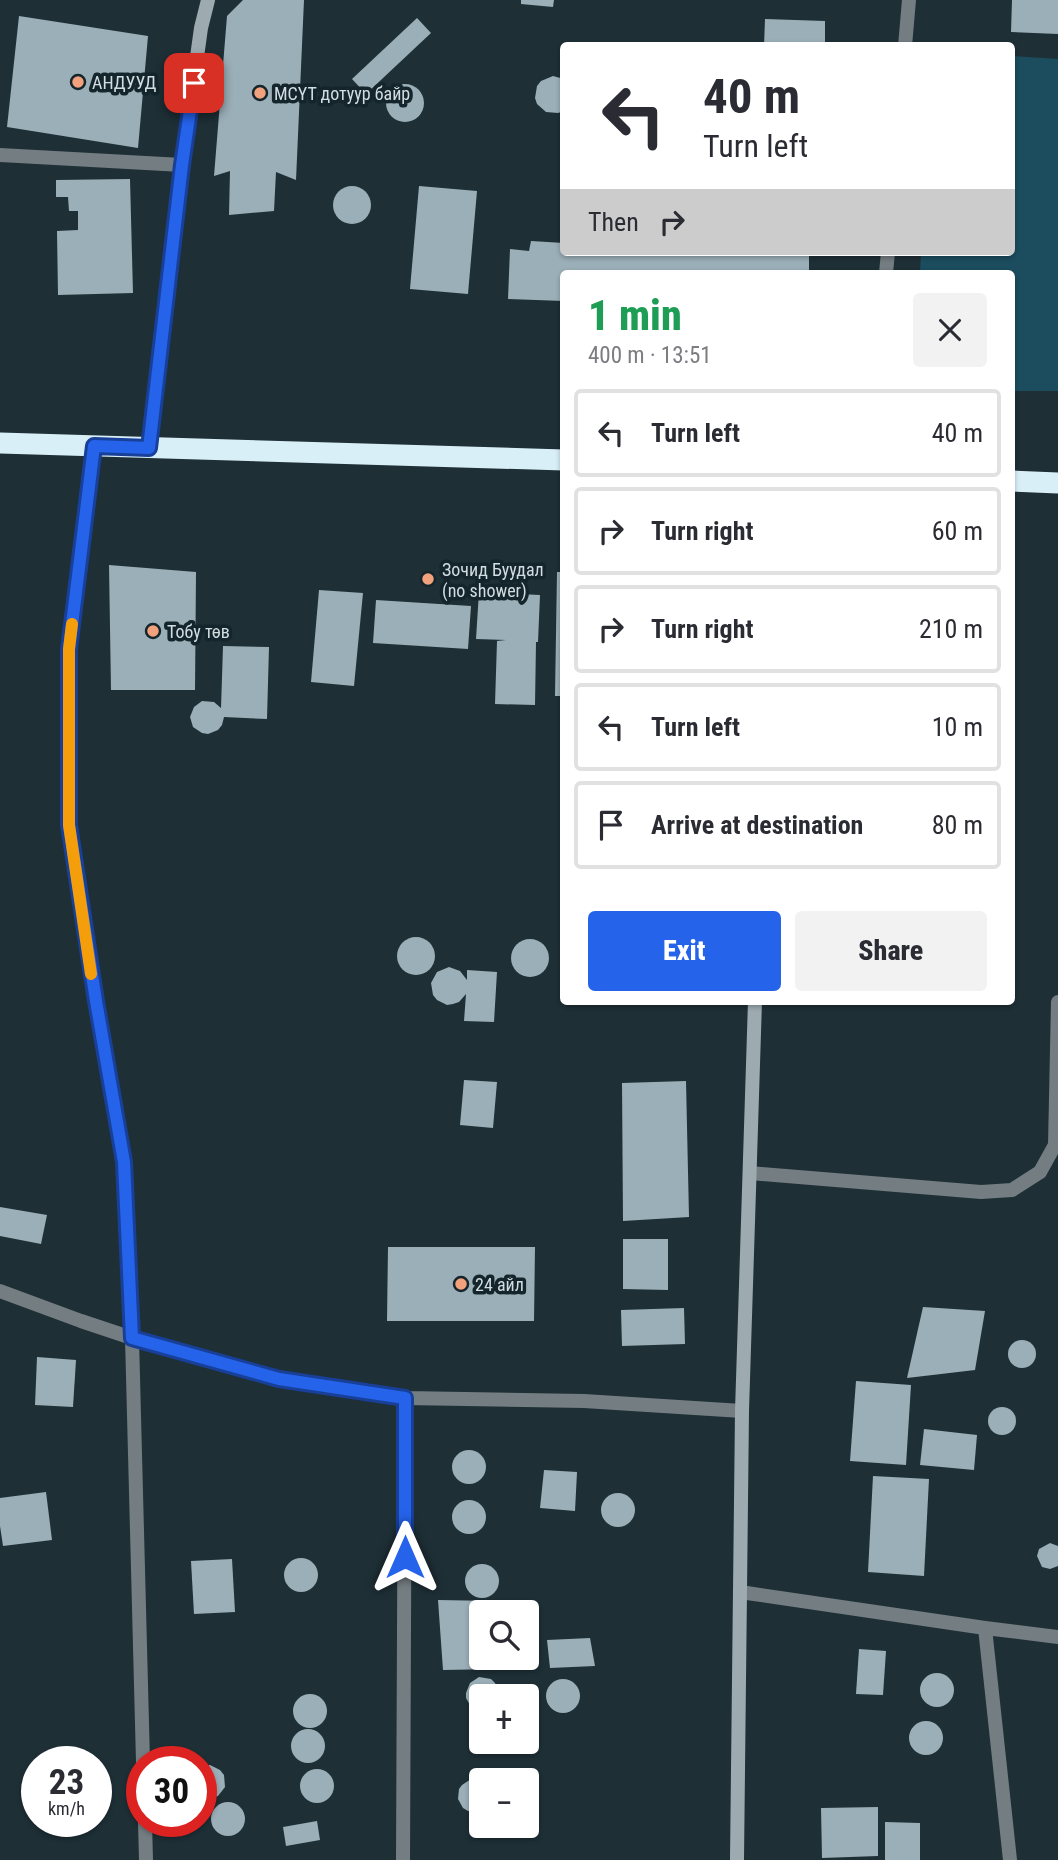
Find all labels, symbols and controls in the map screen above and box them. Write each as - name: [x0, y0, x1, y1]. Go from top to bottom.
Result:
- pin: [164, 53, 224, 113]
- icon: arrive: [175, 64, 213, 102]
- text: 40 m: [703, 68, 800, 125]
- icon: left: [588, 70, 679, 161]
- place label: АНДУУД: [92, 72, 157, 93]
- marker: АНДУУД: [70, 74, 86, 90]
- place label: МСҮТ дотуур байр: [274, 83, 410, 104]
- marker: МСҮТ дотуур байр: [252, 85, 268, 101]
- text: Turn left: [703, 127, 808, 165]
- icon: right: [653, 203, 691, 241]
- text: Then: [588, 207, 639, 237]
- text: 1 min: [588, 291, 682, 340]
- button: close: [913, 293, 987, 367]
- text: 400 m · 13:51: [588, 342, 712, 369]
- icon: left: [592, 414, 630, 452]
- text: Turn left: [651, 418, 740, 448]
- text: 40 m: [932, 418, 983, 448]
- icon: right: [592, 512, 630, 550]
- text: Turn right: [651, 516, 753, 546]
- text: 60 m: [932, 516, 983, 546]
- place label: Зочид Буудал (no shower): [442, 559, 544, 602]
- marker: Зочид Буудал (no shower): [420, 571, 436, 587]
- icon: right: [592, 610, 630, 648]
- text: Turn right: [651, 614, 753, 644]
- text: 210 m: [919, 614, 983, 644]
- place label: Тобу төв: [167, 621, 230, 642]
- marker: Тобу төв: [145, 623, 161, 639]
- icon: left: [592, 708, 630, 746]
- text: Turn left: [651, 712, 740, 742]
- text: 10 m: [932, 712, 983, 742]
- icon: arrive: [592, 806, 630, 844]
- text: Arrive at destination: [651, 810, 863, 840]
- text: 80 m: [932, 810, 983, 840]
- button: Exit: [588, 911, 781, 991]
- button: Share: [795, 911, 987, 991]
- place label: 24 айл: [475, 1274, 524, 1295]
- marker: 24 айл: [453, 1276, 469, 1292]
- position arrow: [368, 1520, 442, 1594]
- map controls: [469, 1600, 539, 1838]
- button: search: [469, 1600, 539, 1670]
- button: +: [469, 1684, 539, 1754]
- speed limit sign: 30: [126, 1746, 217, 1837]
- text: 23: [49, 1762, 84, 1803]
- button: −: [469, 1768, 539, 1838]
- text: km/h: [48, 1798, 85, 1819]

